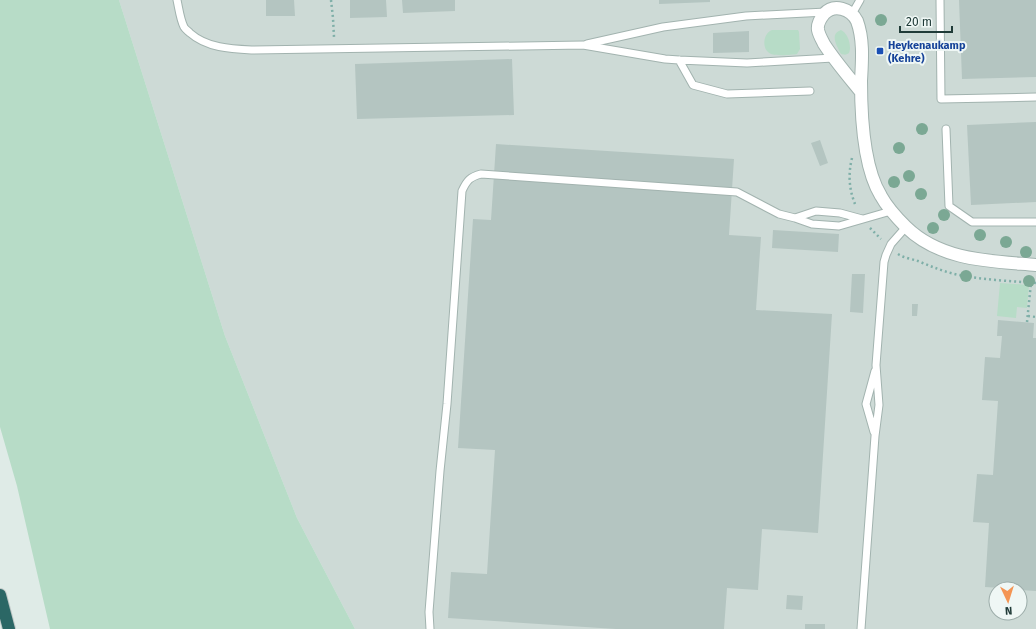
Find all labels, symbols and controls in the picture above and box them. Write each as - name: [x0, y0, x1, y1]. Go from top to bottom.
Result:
- scale bar: [900, 8, 952, 34]
- text: 20 m: [906, 15, 932, 29]
- place label: Heykenaukamp (Kehre): [888, 39, 966, 65]
- marker: Heykenaukamp (Kehre): [875, 46, 885, 56]
- north arrow: [988, 581, 1028, 621]
- text: N: [1005, 604, 1013, 617]

